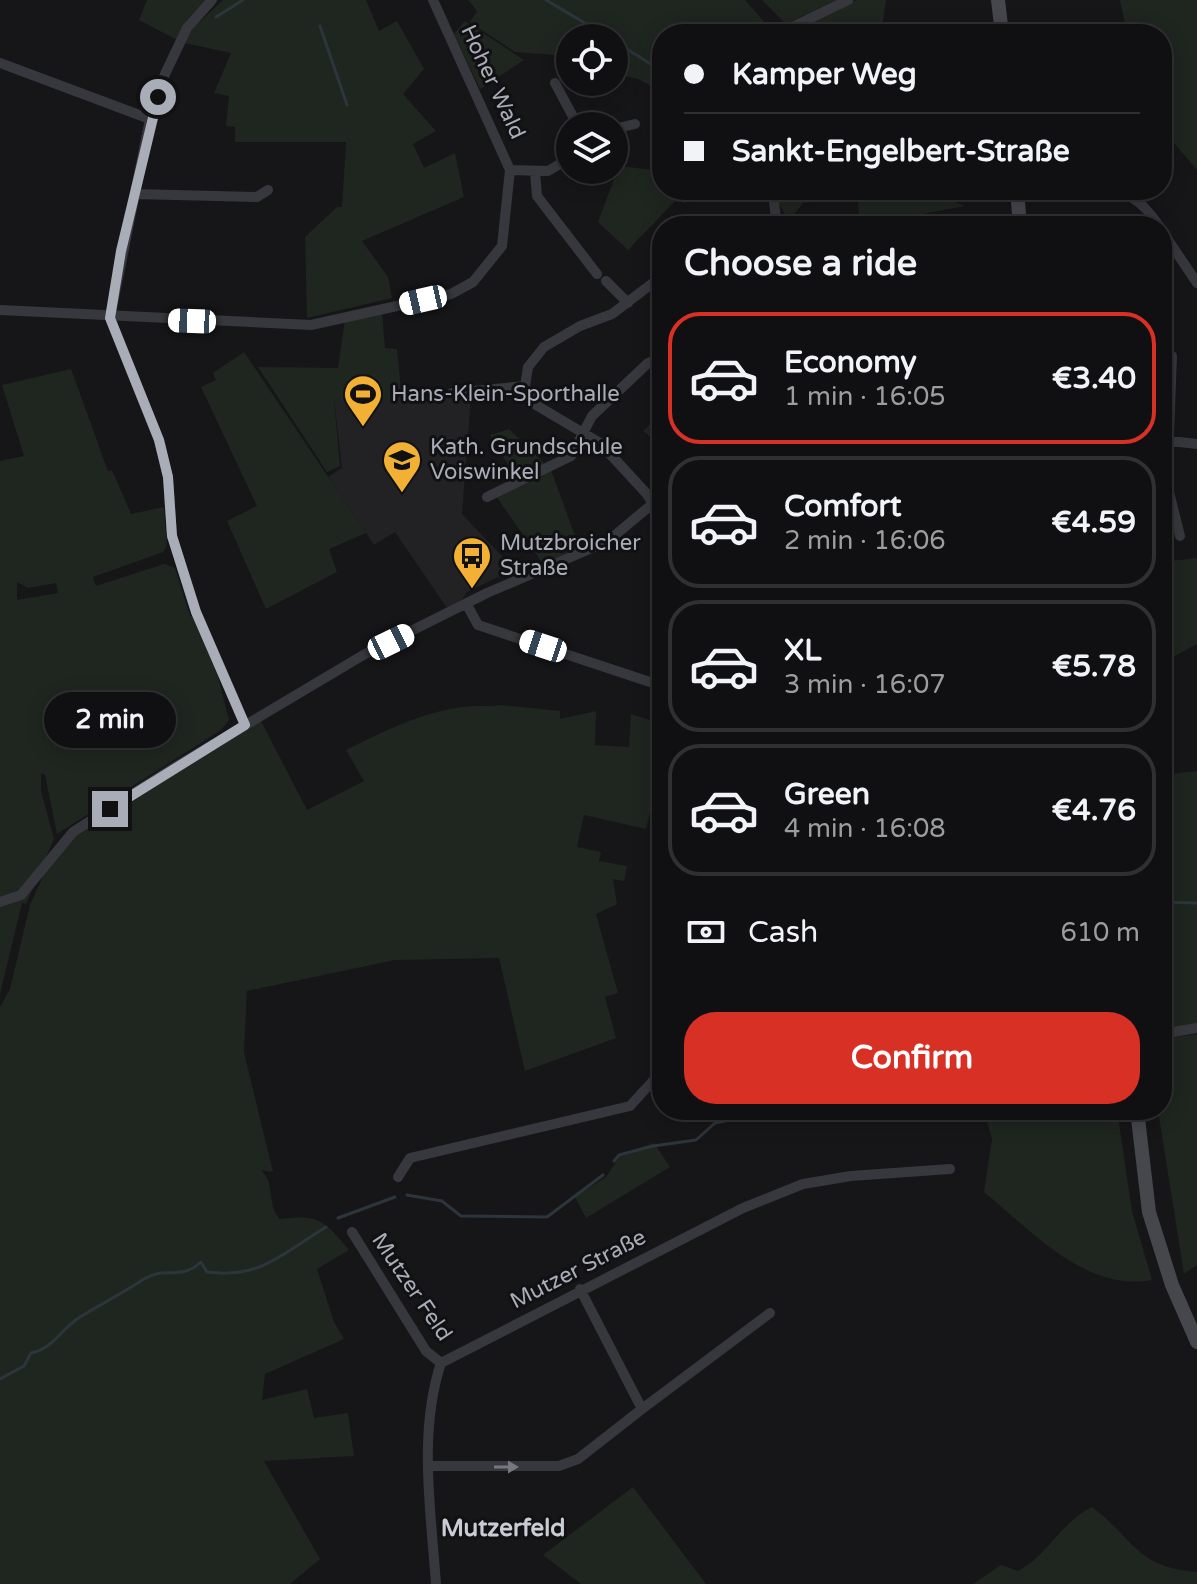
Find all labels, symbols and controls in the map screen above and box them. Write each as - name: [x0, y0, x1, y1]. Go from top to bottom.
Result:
- street label: Hoher Wald: [455, 21, 531, 143]
- map controls: [556, 24, 628, 184]
- button: locate: [556, 24, 628, 96]
- text: Kamper Weg: [732, 56, 917, 93]
- route start: [140, 79, 176, 115]
- button: layers: [556, 112, 628, 184]
- text: Sankt-Engelbert-Straße: [732, 133, 1070, 170]
- text: Choose a ride: [684, 242, 917, 285]
- car: [397, 283, 449, 317]
- car: [168, 308, 216, 334]
- icon: car: [688, 342, 760, 414]
- text: Economy: [784, 344, 917, 381]
- text: €3.40: [1052, 360, 1136, 397]
- sports icon: Hans-Klein-Sporthalle: [342, 373, 384, 428]
- place label: Hans-Klein-Sporthalle: [391, 381, 620, 407]
- text: 1 min · 16:05: [784, 381, 946, 412]
- place label: Kath. Grundschule Voiswinkel: [430, 434, 623, 485]
- school or university icon: Kath. Grundschule Voiswinkel: [381, 439, 423, 494]
- icon: car: [688, 486, 760, 558]
- text: Comfort: [784, 488, 902, 525]
- text: €4.59: [1051, 504, 1136, 541]
- text: 2 min · 16:06: [784, 525, 946, 556]
- place label: Mutzbroicher Straße: [500, 530, 641, 581]
- bus stop icon: Mutzbroicher Straße: [451, 535, 493, 590]
- car: [364, 621, 418, 663]
- car: [516, 627, 570, 665]
- icon: car: [688, 630, 760, 702]
- text: XL: [784, 632, 821, 669]
- text: €5.78: [1052, 648, 1136, 685]
- text: 3 min · 16:07: [784, 669, 946, 700]
- callout: 2 min: [44, 693, 176, 749]
- text: 2 min: [75, 704, 145, 735]
- icon: car: [688, 774, 760, 846]
- text: Green: [784, 776, 870, 813]
- route end: [92, 791, 128, 827]
- text: €4.76: [1052, 792, 1136, 829]
- text: 4 min · 16:08: [784, 813, 946, 844]
- icon: cash: [684, 910, 728, 954]
- text: Cash: [748, 914, 818, 951]
- text: 610 m: [1060, 917, 1140, 948]
- button: Confirm: [684, 1012, 1140, 1104]
- street label: Mutzer Straße: [506, 1224, 650, 1314]
- street label: Mutzer Feld: [366, 1228, 458, 1346]
- one-way arrow: [494, 1461, 519, 1473]
- district label: Mutzerfeld: [441, 1514, 565, 1543]

